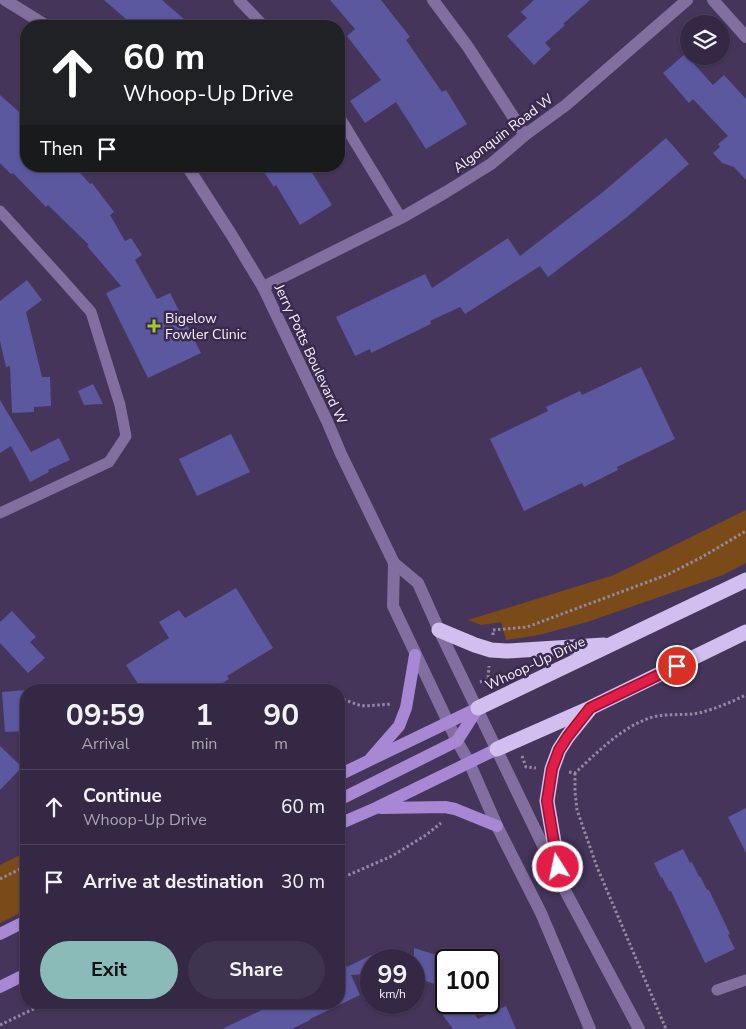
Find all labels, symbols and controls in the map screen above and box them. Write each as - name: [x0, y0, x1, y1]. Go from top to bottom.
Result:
- map controls: [680, 15, 730, 65]
- button: layers: [680, 15, 730, 65]
- text: 60 m: [123, 34, 205, 81]
- icon: ahead: [40, 40, 105, 105]
- text: Whoop-Up Drive: [123, 79, 293, 109]
- street label: Algonquin Road W: [449, 89, 558, 177]
- icon: arrive: [93, 135, 121, 163]
- text: Then: [40, 136, 83, 162]
- street label: Jerry Potts Boulevard W: [269, 280, 352, 428]
- place label: Bigelow Fowler Clinic: [165, 309, 247, 344]
- marker: Bigelow Fowler Clinic: [147, 319, 161, 333]
- street label: Whoop-Up Drive: [482, 632, 588, 695]
- pin: [656, 645, 698, 687]
- icon: arrive: [663, 652, 691, 680]
- text: 09:59: [66, 695, 145, 736]
- text: 1: [195, 695, 213, 736]
- text: 90: [263, 695, 299, 736]
- text: Arrival: [81, 733, 130, 755]
- text: min: [191, 733, 217, 755]
- text: m: [274, 733, 288, 755]
- text: Continue: [83, 783, 162, 809]
- icon: ahead: [40, 793, 68, 821]
- text: 60 m: [281, 794, 325, 820]
- text: Whoop-Up Drive: [83, 809, 207, 831]
- position arrow: [531, 840, 583, 892]
- icon: arrive: [40, 868, 68, 896]
- text: Arrive at destination: [83, 869, 264, 895]
- text: 30 m: [281, 869, 325, 895]
- button: Exit: [40, 941, 178, 999]
- button: Share: [188, 941, 325, 999]
- speed limit sign: 100: [435, 949, 500, 1014]
- text: 99: [377, 958, 408, 992]
- text: km/h: [379, 986, 406, 1002]

